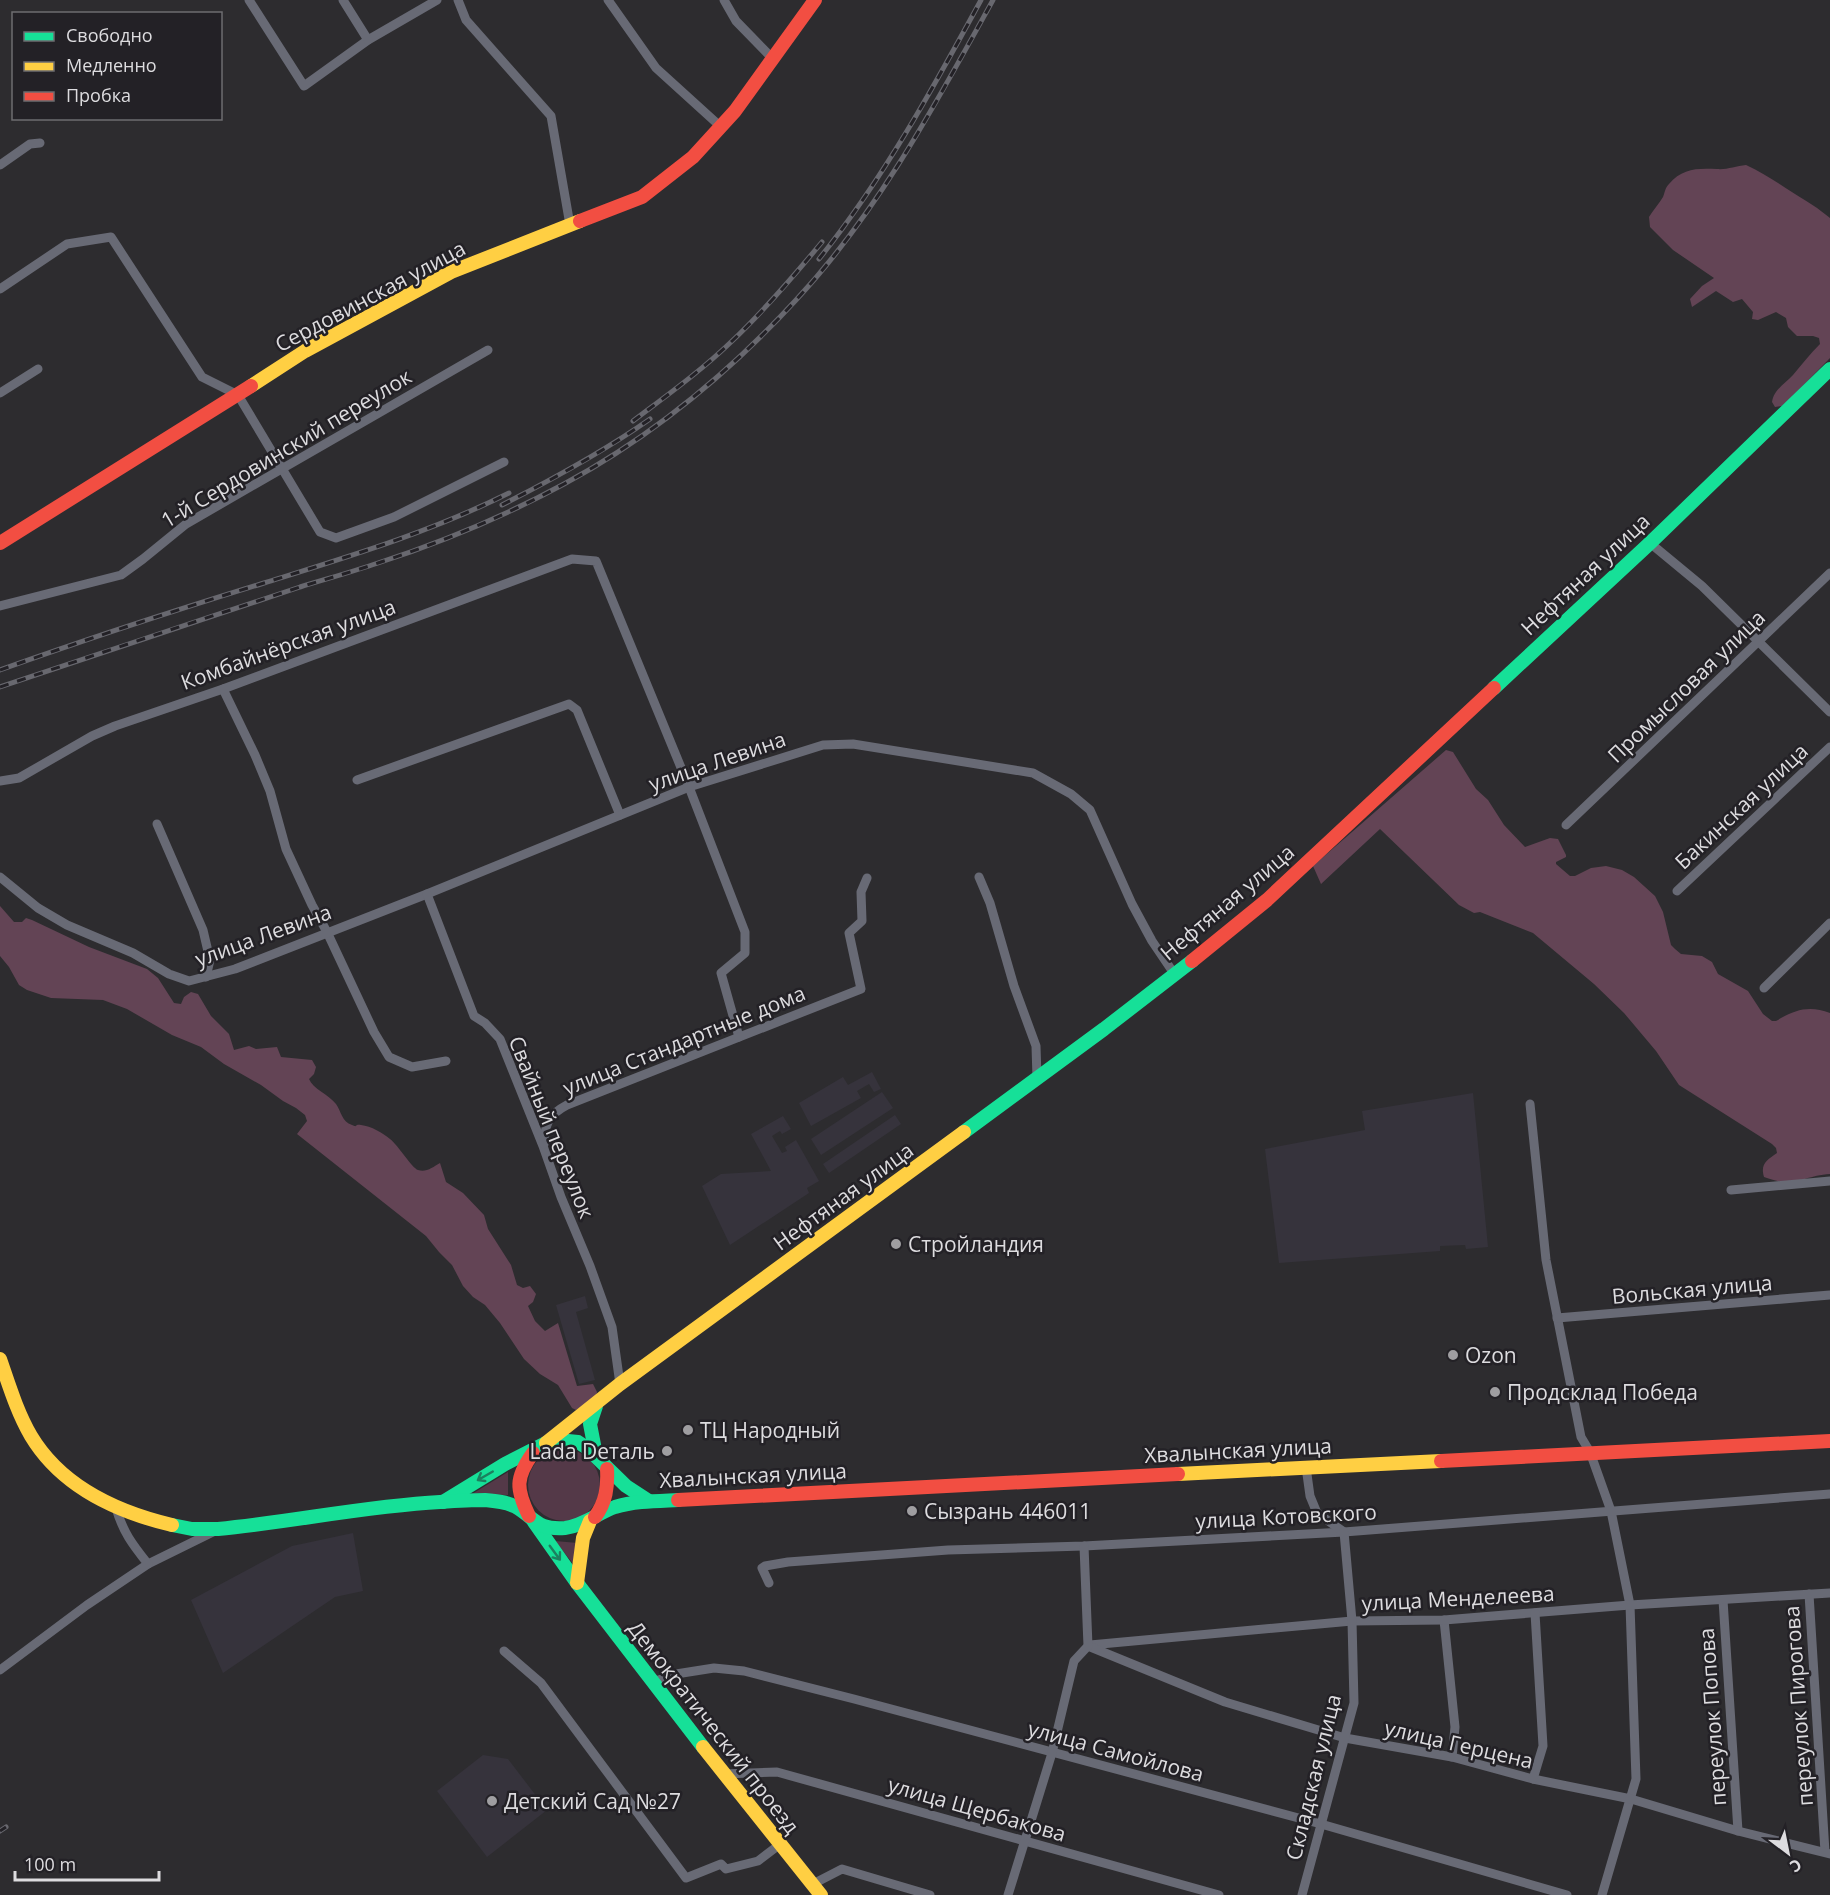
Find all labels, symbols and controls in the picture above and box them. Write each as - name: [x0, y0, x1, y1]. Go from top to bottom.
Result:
- legend: [12, 12, 222, 120]
- text: Свободно: [66, 23, 153, 47]
- text: Медленно: [66, 53, 157, 77]
- text: Пробка: [66, 83, 131, 107]
- street label: Сердовинская улица: [270, 234, 470, 358]
- street label: 1-й Сердовинский переулок: [156, 362, 416, 534]
- street label: Нефтяная улица: [1515, 507, 1655, 641]
- street label: Комбайнёрская улица: [177, 592, 399, 696]
- street label: Промысловая улица: [1601, 604, 1771, 768]
- street label: улица Левина: [645, 724, 789, 798]
- street label: Бакинская улица: [1668, 737, 1814, 875]
- street label: Нефтяная улица: [1154, 838, 1300, 966]
- street label: улица Левина: [191, 897, 335, 973]
- street label: улица Стандартные дома: [559, 978, 809, 1102]
- street label: Свайный переулок: [503, 1032, 601, 1222]
- street label: Нефтяная улица: [767, 1136, 919, 1256]
- place label: Стройландия: [908, 1230, 1044, 1258]
- marker: Стройландия: [889, 1237, 903, 1251]
- street label: Вольская улица: [1611, 1268, 1773, 1310]
- place label: Ozon: [1465, 1341, 1517, 1369]
- marker: Ozon: [1446, 1348, 1460, 1362]
- place label: Продсклад Победа: [1507, 1378, 1698, 1406]
- marker: Продсклад Победа: [1488, 1385, 1502, 1399]
- place label: ТЦ Народный: [700, 1416, 840, 1444]
- marker: ТЦ Народный: [681, 1423, 695, 1437]
- street label: Хвалынская улица: [1144, 1431, 1332, 1469]
- place label: Lada Dеталь: [529, 1437, 655, 1465]
- marker: Lada Dеталь: [660, 1444, 674, 1458]
- street label: Хвалынская улица: [659, 1456, 847, 1494]
- one-way arrow: [477, 1470, 494, 1482]
- place label: Сызрань 446011: [924, 1497, 1091, 1525]
- street label: улица Котовского: [1195, 1497, 1377, 1535]
- marker: Сызрань 446011: [905, 1504, 919, 1518]
- one-way arrow: [549, 1544, 561, 1560]
- street label: улица Менделеева: [1361, 1579, 1555, 1617]
- street label: переулок Пирогова: [1777, 1605, 1819, 1807]
- street label: Демократический проезд: [622, 1615, 806, 1839]
- street label: переулок Попова: [1692, 1627, 1732, 1807]
- street label: Складская улица: [1279, 1691, 1347, 1863]
- street label: улица Герцена: [1382, 1713, 1536, 1775]
- street label: улица Самойлова: [1025, 1714, 1207, 1788]
- street label: улица Щербакова: [885, 1770, 1069, 1848]
- place label: Детский Сад №27: [504, 1787, 681, 1815]
- marker: Детский Сад №27: [485, 1794, 499, 1808]
- north arrow: [1758, 1823, 1818, 1883]
- scale bar: [15, 1844, 159, 1882]
- text: 100 m: [24, 1852, 76, 1876]
- text: С: [1786, 1854, 1806, 1878]

